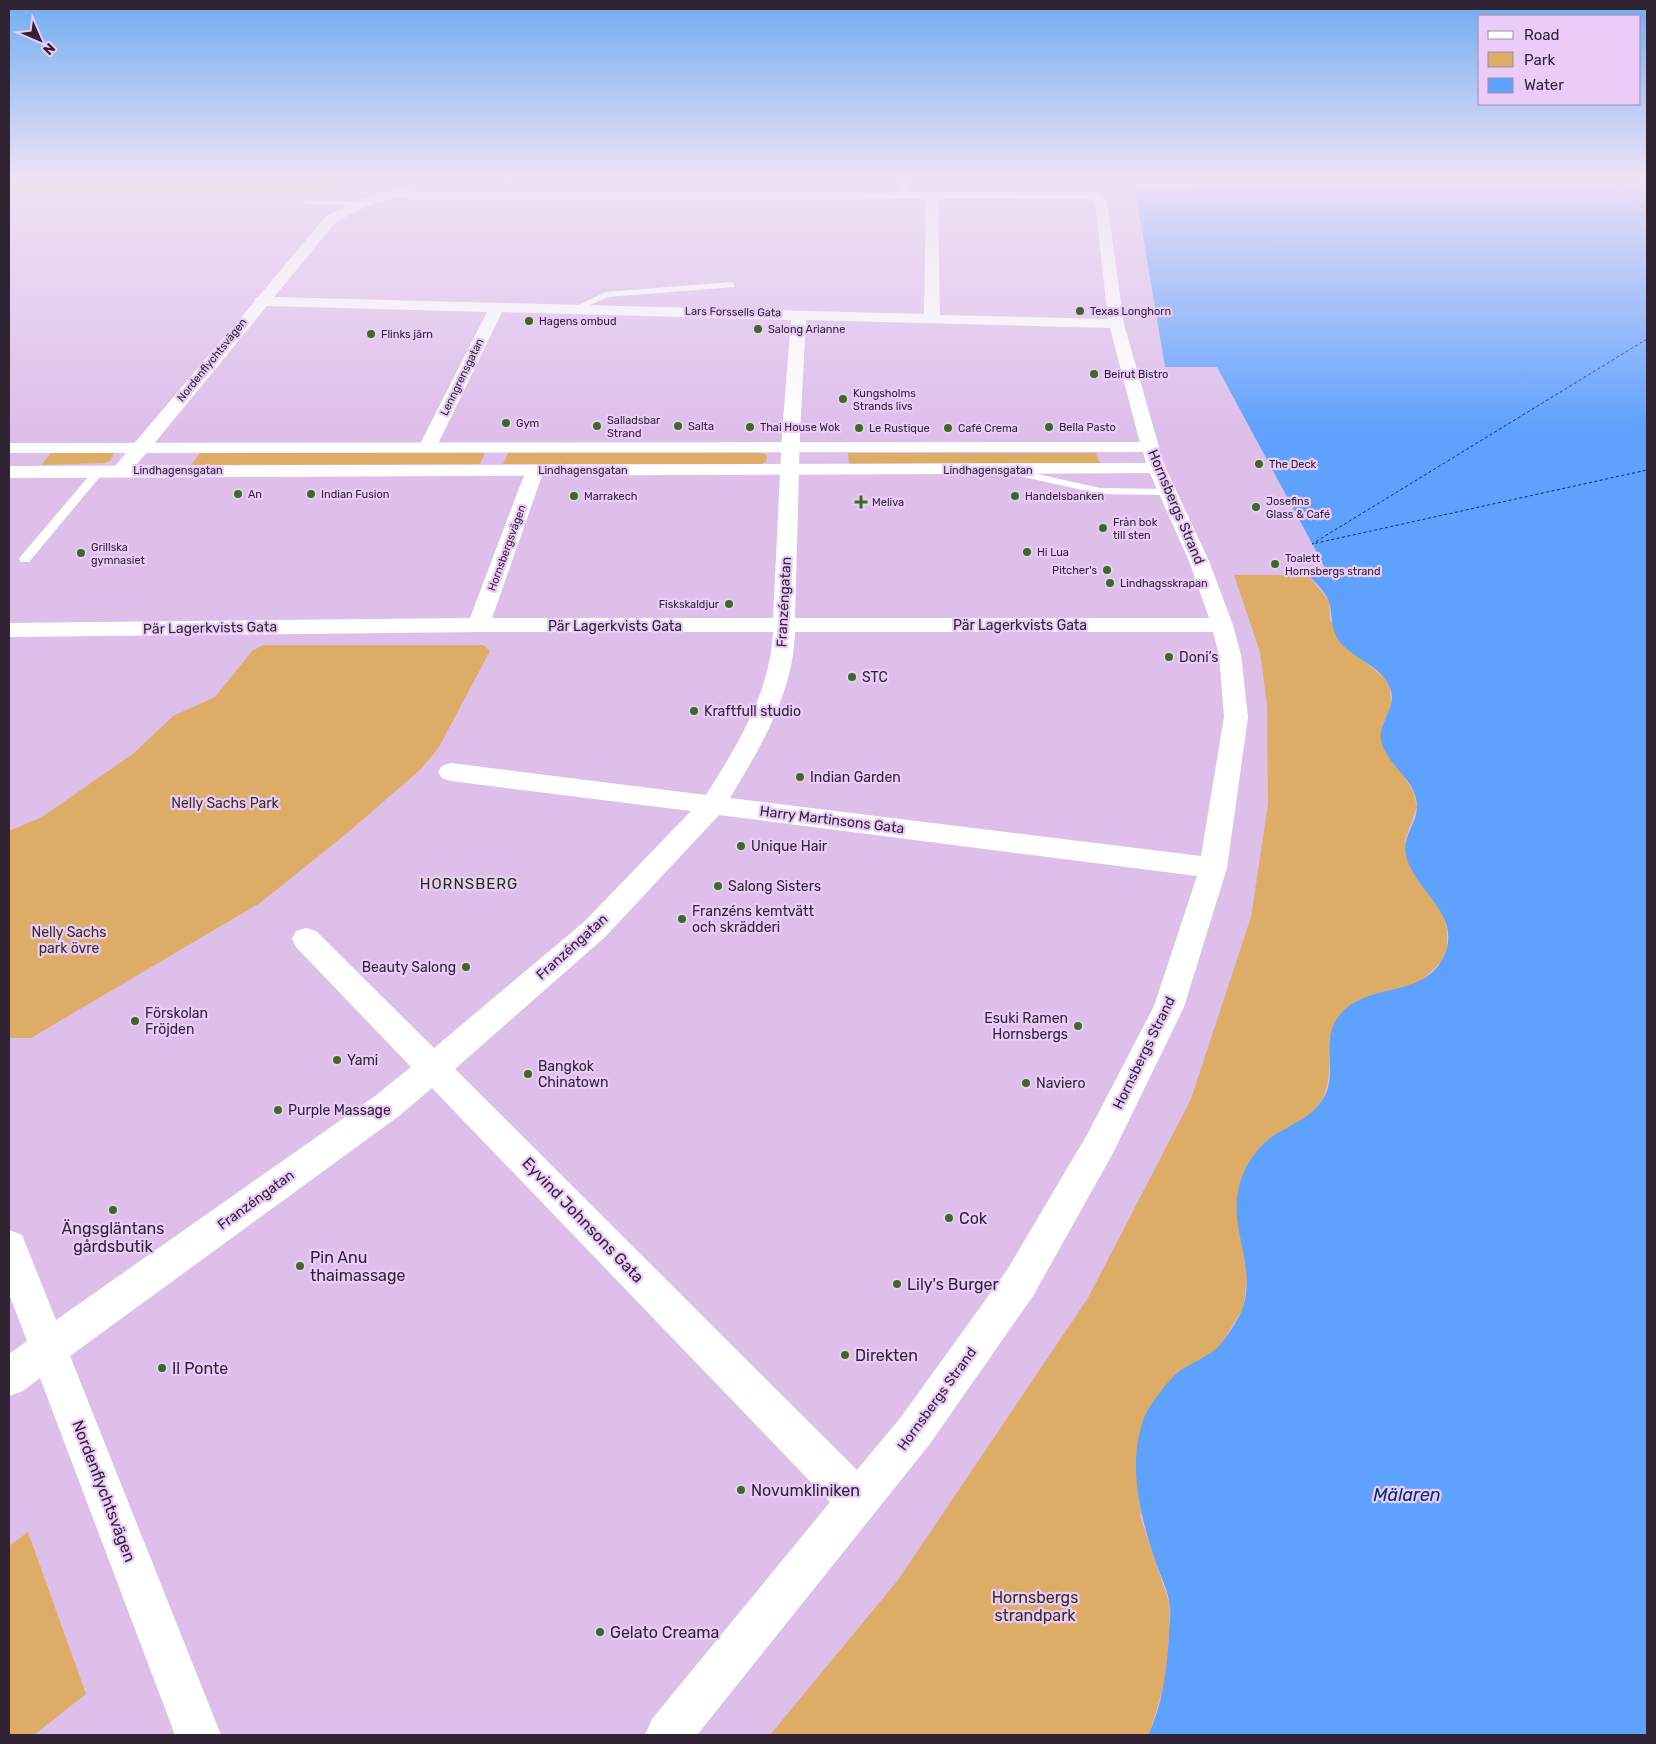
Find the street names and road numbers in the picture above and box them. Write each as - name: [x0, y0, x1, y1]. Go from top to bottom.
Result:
- street label: Lars Forssells Gata: [685, 305, 781, 319]
- street label: Nordenflychtsvägen: [174, 316, 250, 404]
- street label: Lenngrensgatan: [438, 336, 486, 418]
- street label: Hornsbergs Strand: [1144, 447, 1208, 567]
- street label: Lindhagensgatan: [133, 464, 223, 477]
- street label: Lindhagensgatan: [538, 464, 628, 477]
- street label: Lindhagensgatan: [943, 464, 1033, 477]
- street label: Hornsbergsvägen: [485, 503, 529, 593]
- street label: Franzéngatan: [773, 556, 795, 648]
- street label: Pär Lagerkvists Gata: [953, 617, 1087, 634]
- street label: Pär Lagerkvists Gata: [143, 618, 277, 638]
- street label: Pär Lagerkvists Gata: [548, 618, 682, 635]
- street label: Harry Martinsons Gata: [759, 803, 905, 837]
- street label: Franzéngatan: [533, 910, 611, 984]
- street label: Hornsbergs Strand: [1109, 994, 1179, 1112]
- street label: Eyvind Johnsons Gata: [518, 1153, 648, 1287]
- street label: Franzéngatan: [214, 1167, 298, 1233]
- street label: Hornsbergs Strand: [894, 1344, 980, 1454]
- street label: Nordenflychtsvägen: [68, 1417, 140, 1565]

